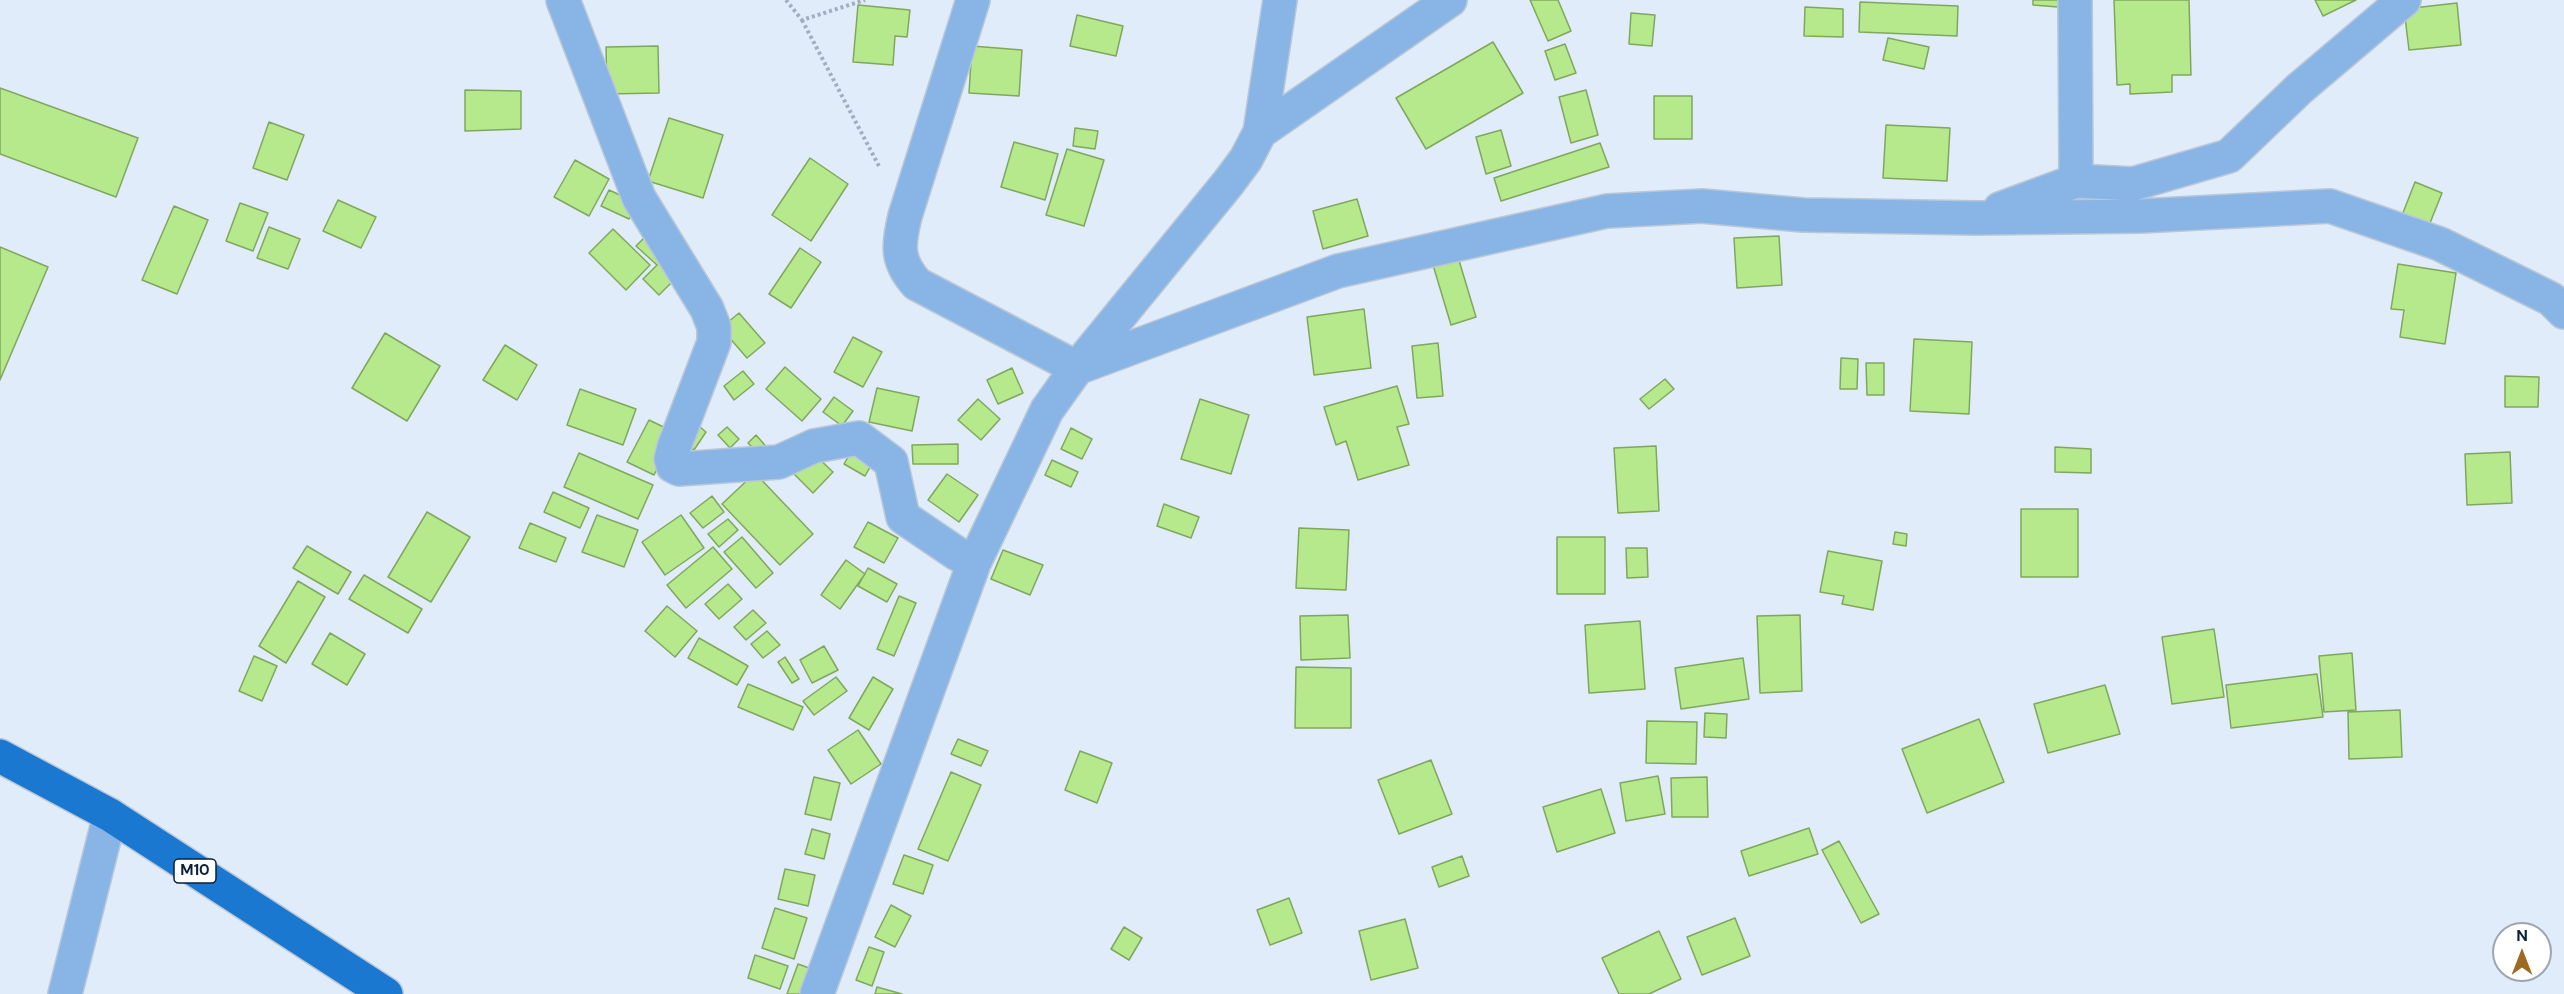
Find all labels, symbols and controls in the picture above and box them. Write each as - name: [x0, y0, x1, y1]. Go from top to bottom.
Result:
- road number: M10: [174, 859, 216, 883]
- north arrow: [2492, 922, 2552, 982]
- text: N: [2516, 925, 2528, 946]

